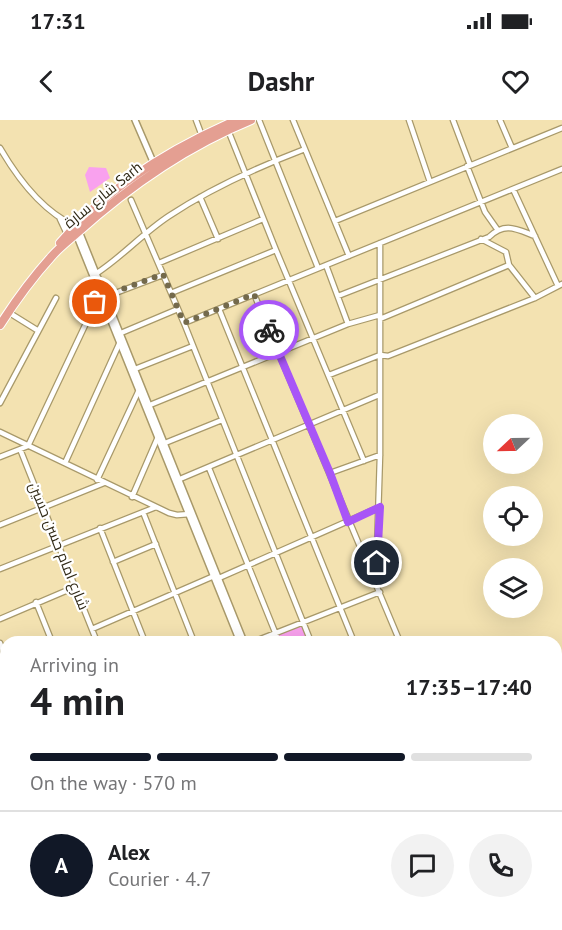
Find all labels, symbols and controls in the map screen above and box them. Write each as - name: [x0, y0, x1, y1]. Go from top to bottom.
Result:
- text: 17:31: [30, 7, 86, 35]
- text: Dashr: [248, 64, 314, 98]
- icon: back: [30, 65, 63, 98]
- icon: heart: [499, 65, 532, 98]
- street label: شارع سارة Sarh: [60, 157, 147, 234]
- pin: [69, 276, 120, 327]
- icon: bag: [78, 285, 111, 318]
- courier: [239, 300, 299, 360]
- icon: bike: [253, 314, 286, 347]
- north arrow: [483, 414, 543, 474]
- map controls: [483, 414, 543, 618]
- street label: شارع امام حسن حسين: [23, 479, 94, 613]
- button: locate: [483, 486, 543, 546]
- pin: [351, 537, 402, 588]
- icon: home: [360, 546, 393, 579]
- button: layers: [483, 558, 543, 618]
- text: Arriving in: [30, 652, 119, 678]
- text: 17:35–17:40: [406, 673, 532, 701]
- text: 4 min: [30, 675, 125, 726]
- text: On the way · 570 m: [30, 770, 197, 796]
- button: chat: [391, 834, 454, 897]
- button: phone: [469, 834, 532, 897]
- text: Alex: [108, 838, 150, 866]
- text: A: [55, 851, 68, 879]
- text: Courier · 4.7: [108, 866, 211, 892]

